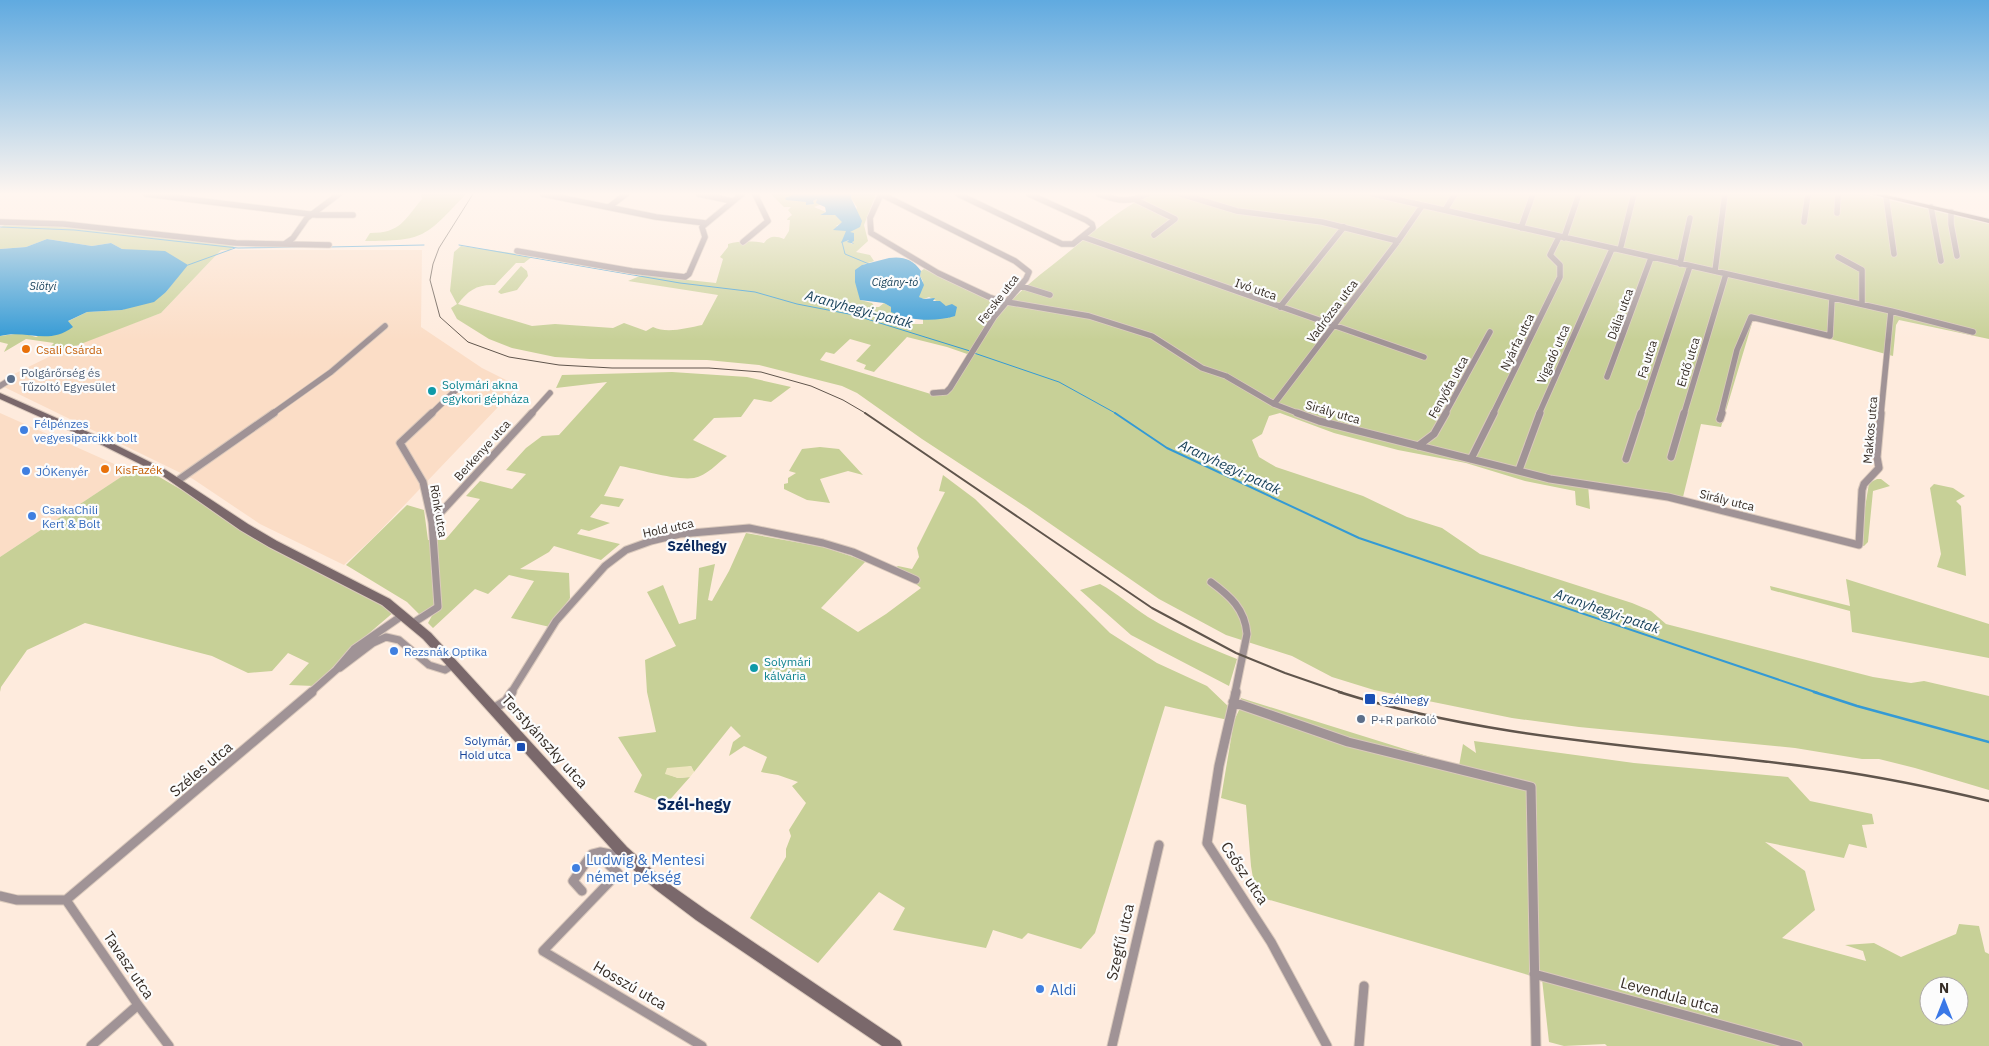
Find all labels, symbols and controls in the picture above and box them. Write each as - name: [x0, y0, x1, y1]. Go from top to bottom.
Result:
- street label: Fecske utca: [974, 272, 1022, 326]
- water label: Cigány-tó: [872, 275, 918, 289]
- street label: Ivó utca: [1233, 275, 1280, 303]
- street label: Vadrózsa utca: [1303, 276, 1361, 346]
- water label: Slötyi: [30, 279, 57, 293]
- water label: Aranyhegyi-patak: [802, 286, 915, 332]
- street label: Dália utca: [1604, 286, 1636, 342]
- street label: Nyárfa utca: [1497, 310, 1538, 373]
- street label: Vigadó utca: [1533, 322, 1573, 386]
- street label: Erdő utca: [1673, 335, 1703, 389]
- street label: Fa utca: [1634, 338, 1660, 380]
- place label: Csali Csárda: [36, 342, 103, 357]
- marker: Csali Csárda: [20, 343, 32, 355]
- street label: Fenyőfa utca: [1425, 353, 1472, 421]
- place label: Polgárőrség és Tűzoltó Egyesület: [21, 365, 116, 394]
- marker: Polgárőrség és Tűzoltó Egyesület: [5, 373, 17, 385]
- place label: Solymári akna egykori gépháza: [442, 377, 530, 406]
- marker: Solymári akna egykori gépháza: [426, 385, 438, 397]
- street label: Makkos utca: [1860, 395, 1880, 464]
- street label: Sirály utca: [1304, 397, 1363, 427]
- place label: Félpénzes vegyesiparcikk bolt: [34, 416, 137, 445]
- street label: Berkenye utca: [451, 416, 514, 484]
- marker: Félpénzes vegyesiparcikk bolt: [18, 424, 30, 436]
- water label: Aranyhegyi-patak: [1175, 435, 1285, 499]
- place label: KisFazék: [115, 462, 163, 477]
- marker: KisFazék: [99, 463, 111, 475]
- place label: JÓKenyér: [36, 464, 89, 479]
- marker: JÓKenyér: [20, 465, 32, 477]
- street label: Rönk utca: [427, 483, 451, 539]
- street label: Sirály utca: [1698, 486, 1757, 514]
- place label: CsakaChili Kert & Bolt: [42, 502, 101, 531]
- marker: CsakaChili Kert & Bolt: [26, 510, 38, 522]
- street label: Hold utca: [641, 515, 695, 541]
- district label: Szélhegy: [667, 537, 727, 555]
- water label: Aranyhegyi-patak: [1551, 584, 1663, 638]
- place label: Rezsnák Optika: [404, 644, 488, 659]
- marker: Rezsnák Optika: [388, 645, 400, 657]
- place label: Solymári kálvária: [764, 654, 811, 683]
- marker: Solymári kálvária: [748, 662, 760, 674]
- street label: Terstyánszky utca: [498, 690, 592, 792]
- marker: Szélhegy: [1363, 692, 1377, 706]
- place label: Szélhegy: [1381, 692, 1429, 707]
- place label: P+R parkoló: [1371, 712, 1437, 727]
- marker: P+R parkoló: [1355, 713, 1367, 725]
- place label: Solymár, Hold utca: [459, 733, 512, 762]
- street label: Széles utca: [166, 737, 236, 801]
- marker: Solymár, Hold utca: [515, 741, 527, 753]
- district label: Szél-hegy: [657, 794, 732, 814]
- street label: Csősz utca: [1217, 838, 1273, 908]
- place label: Ludwig & Mentesi német pékség: [586, 850, 705, 886]
- marker: Ludwig & Mentesi német pékség: [570, 862, 582, 874]
- street label: Szegfű utca: [1102, 902, 1138, 982]
- street label: Tavasz utca: [99, 928, 159, 1002]
- street label: Hosszú utca: [590, 956, 670, 1014]
- street label: Levendula utca: [1618, 973, 1722, 1017]
- north arrow: [1919, 976, 1969, 1026]
- text: N: [1939, 979, 1949, 997]
- place label: Aldi: [1050, 980, 1076, 999]
- marker: Aldi: [1034, 983, 1046, 995]

